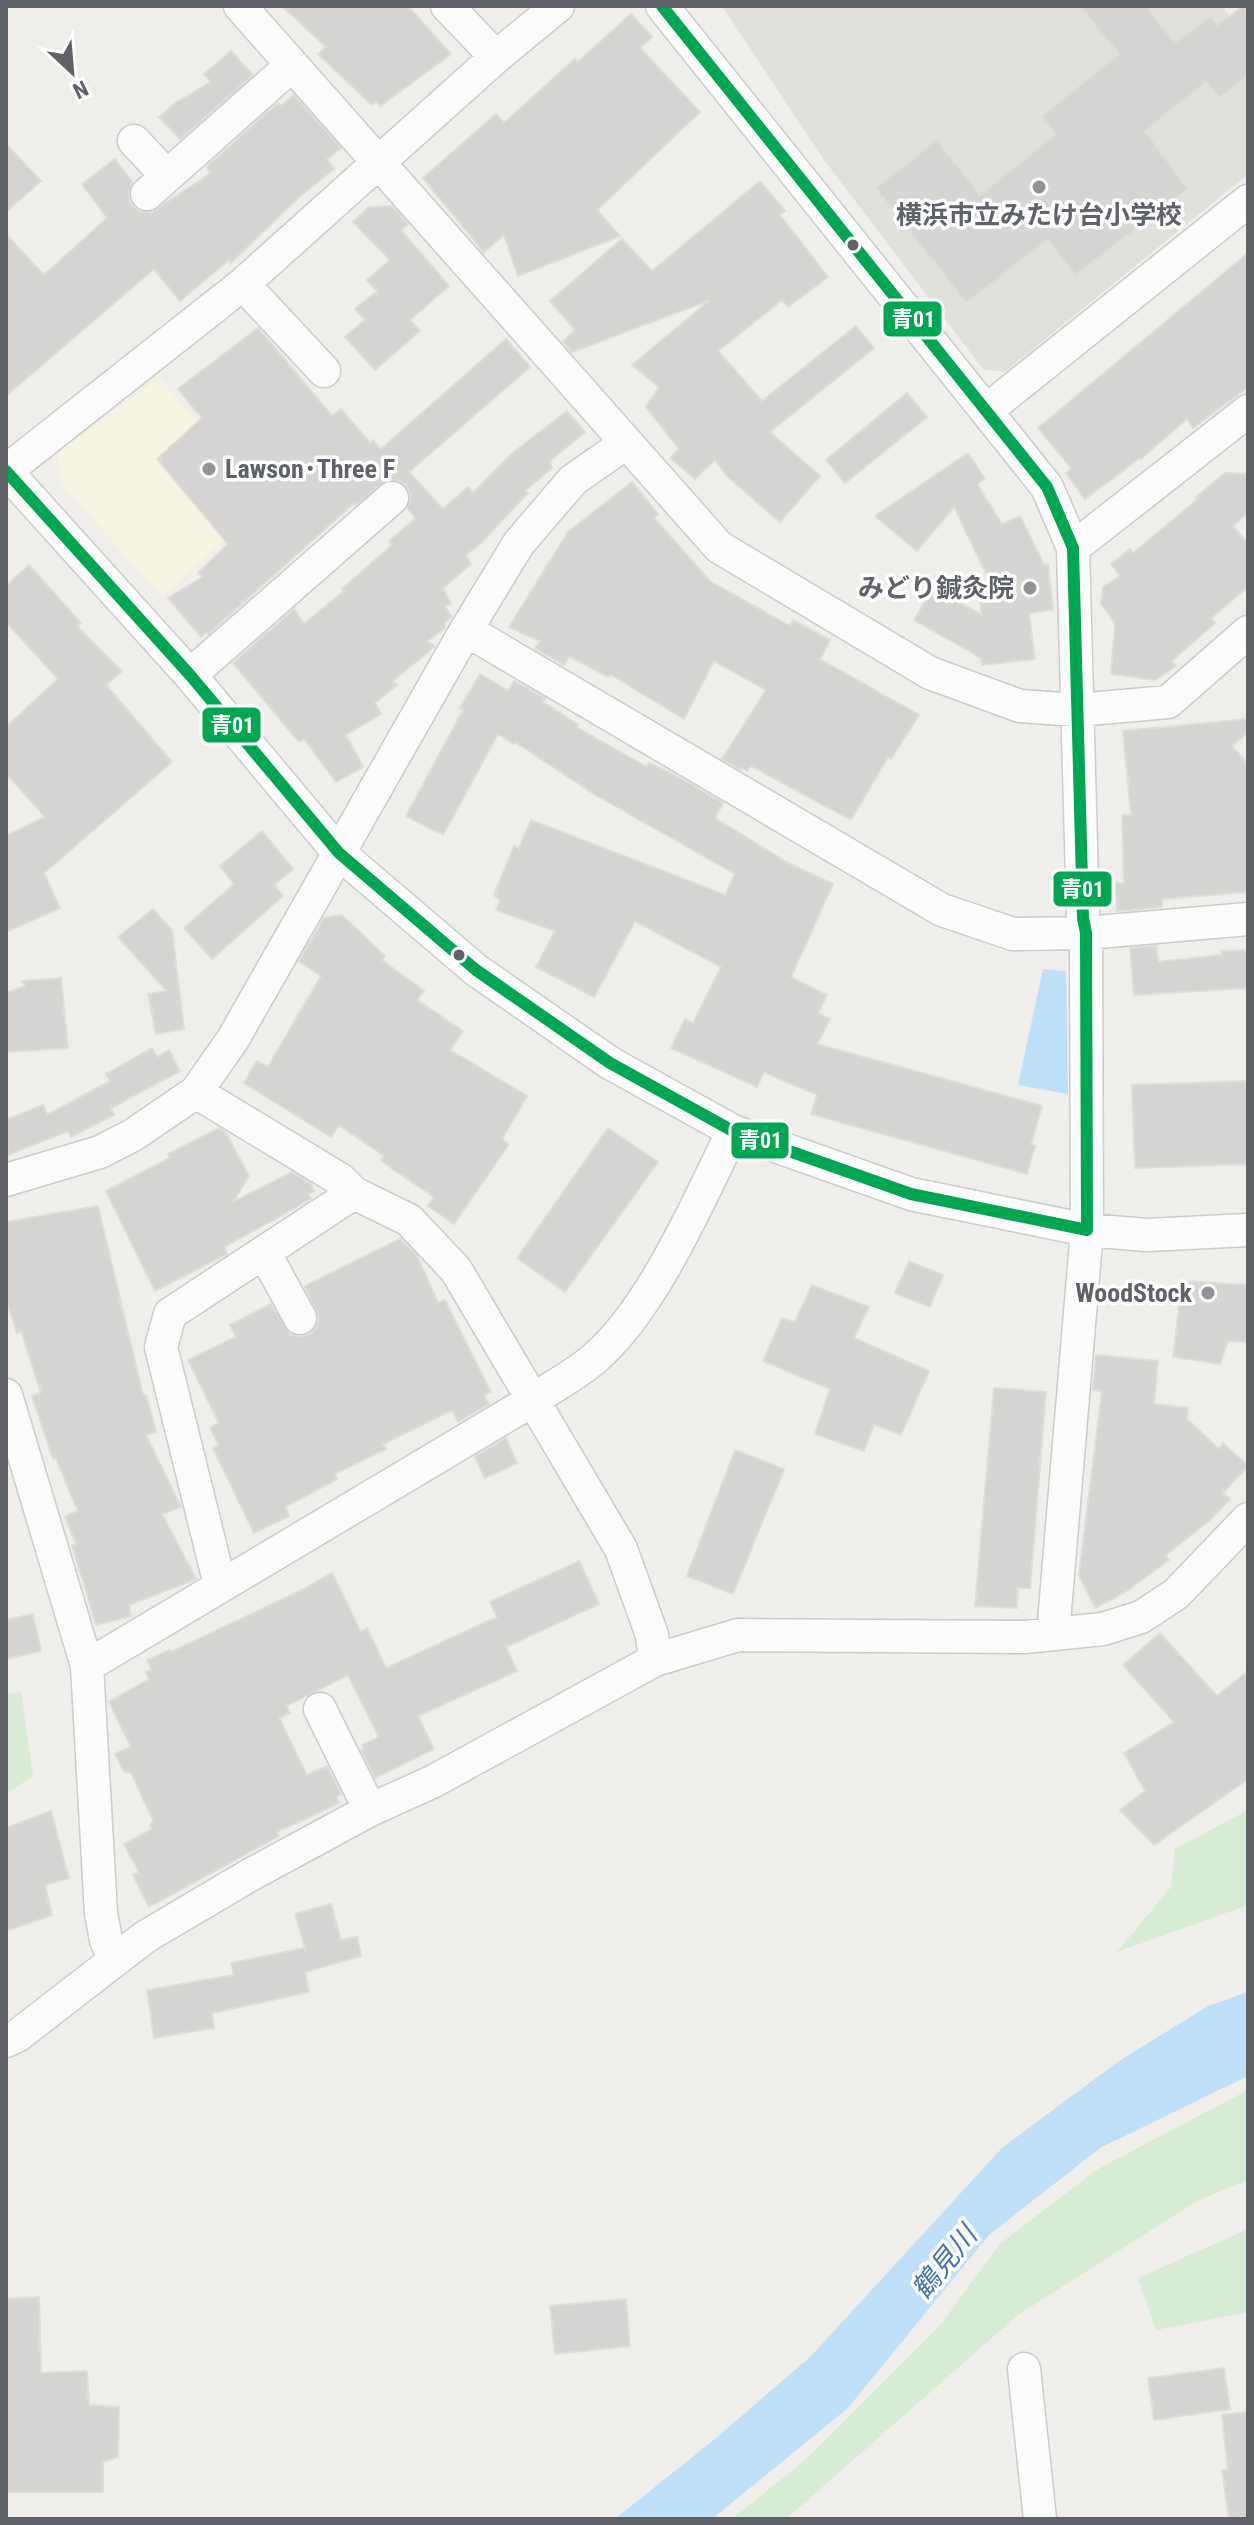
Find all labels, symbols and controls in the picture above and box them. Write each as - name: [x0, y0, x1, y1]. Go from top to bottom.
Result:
- north arrow: [32, 32, 112, 112]
- text: N: [69, 75, 92, 104]
- marker: 横浜市立みたけ台小学校: [1030, 178, 1048, 196]
- place label: 横浜市立みたけ台小学校: [896, 200, 1182, 230]
- unlabelled marker: [845, 237, 861, 253]
- line badge: 青01: [882, 300, 943, 338]
- text: 青01: [891, 307, 935, 332]
- place label: Lawson･Three F: [225, 454, 395, 484]
- marker: Lawson･Three F: [200, 460, 218, 478]
- place label: みどり鍼灸院: [858, 573, 1014, 603]
- marker: みどり鍼灸院: [1021, 579, 1039, 597]
- line badge: 青01: [201, 706, 262, 744]
- text: 青01: [210, 713, 254, 738]
- line badge: 青01: [1052, 870, 1113, 908]
- text: 青01: [1060, 877, 1104, 902]
- unlabelled marker: [451, 947, 467, 963]
- line badge: 青01: [730, 1121, 790, 1160]
- text: 青01: [738, 1128, 782, 1153]
- place label: WoodStock: [1075, 1278, 1193, 1308]
- marker: WoodStock: [1199, 1284, 1217, 1302]
- water label: 鶴見川: [905, 2217, 986, 2305]

